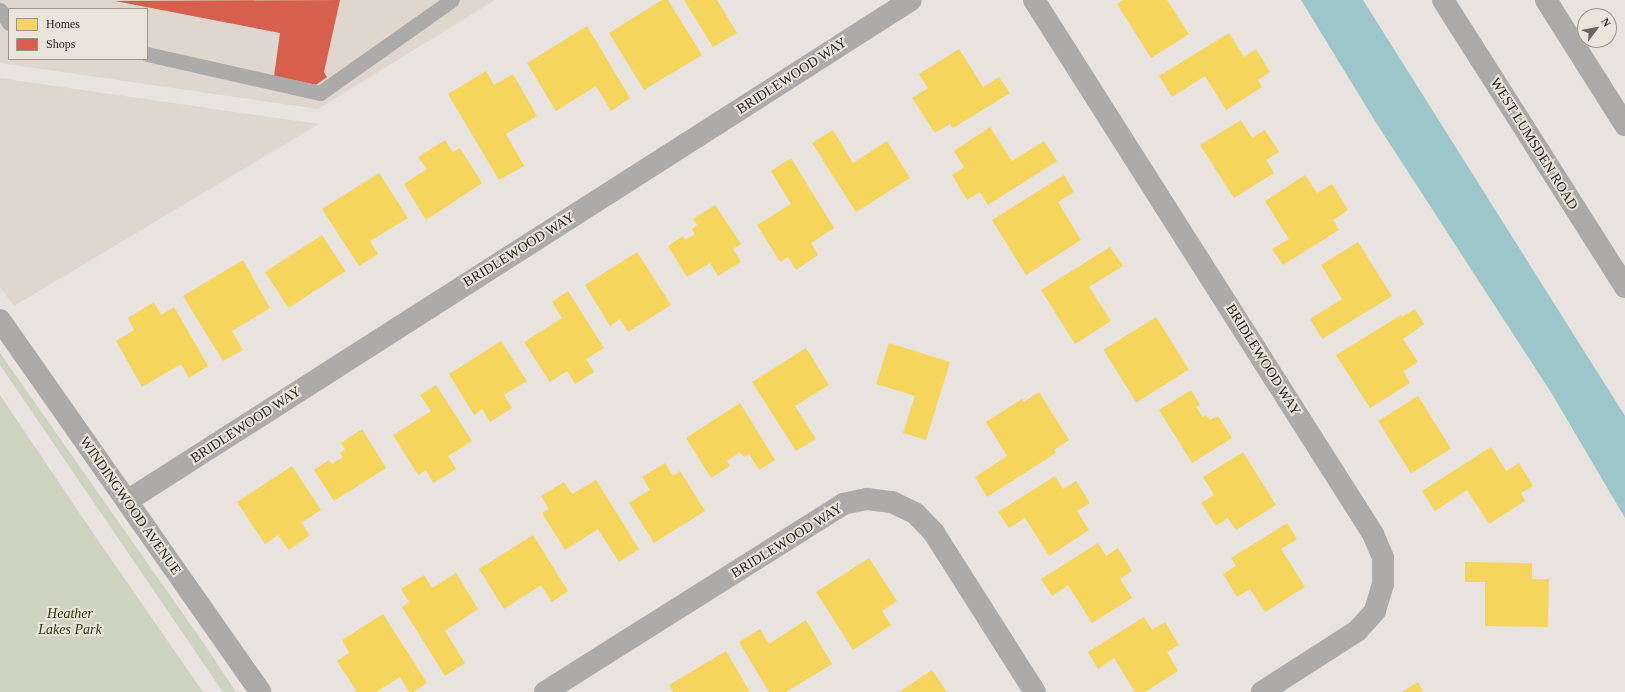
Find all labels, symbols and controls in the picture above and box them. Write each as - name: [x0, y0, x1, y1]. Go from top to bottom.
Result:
- legend: [8, 8, 148, 60]
- north arrow: [1577, 8, 1617, 48]
- text: N: [1599, 16, 1614, 29]
- text: Homes: [46, 17, 80, 31]
- street label: BRIDLEWOOD WAY: [734, 34, 850, 118]
- text: Shops: [46, 37, 75, 51]
- street label: WEST LUMSDEN ROAD: [1486, 75, 1582, 213]
- street label: BRIDLEWOOD WAY: [460, 209, 578, 291]
- street label: BRIDLEWOOD WAY: [1222, 301, 1304, 419]
- street label: BRIDLEWOOD WAY: [188, 383, 304, 467]
- street label: WINDINGWOOD AVENUE: [76, 433, 184, 579]
- street label: BRIDLEWOOD WAY: [728, 500, 846, 582]
- park label: Heather Lakes Park: [38, 606, 102, 638]

